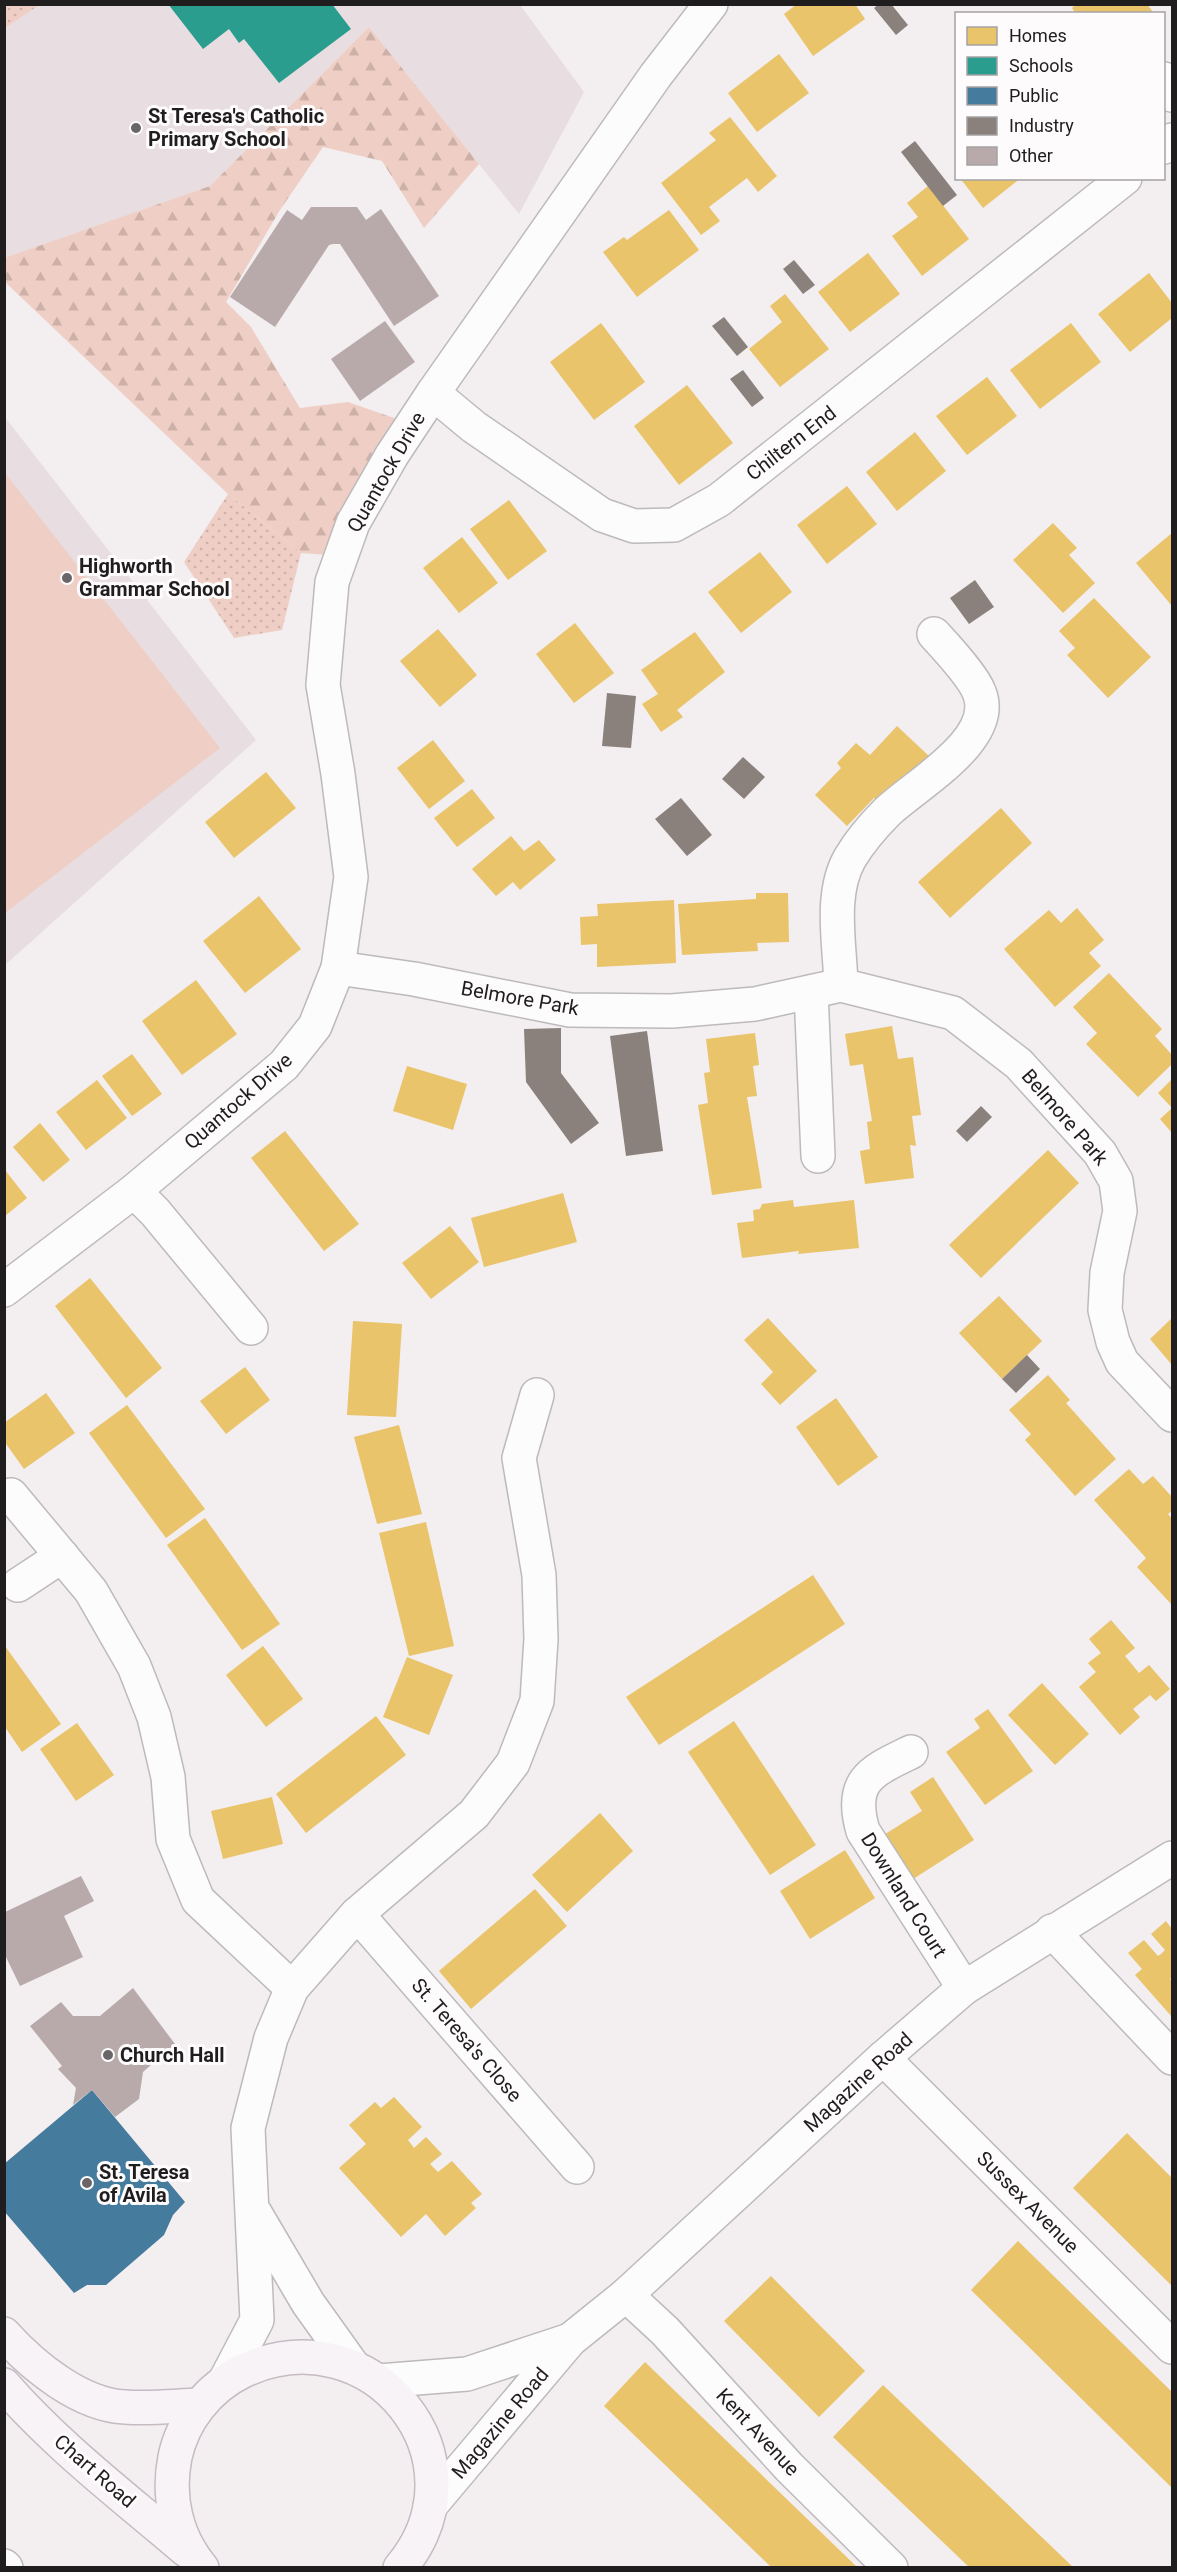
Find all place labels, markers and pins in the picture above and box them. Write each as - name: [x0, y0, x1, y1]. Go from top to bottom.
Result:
- place label: St Teresa's Catholic Primary School: [148, 104, 324, 151]
- marker: St Teresa's Catholic Primary School: [129, 121, 143, 135]
- place label: Highworth Grammar School: [79, 554, 230, 601]
- marker: Highworth Grammar School: [60, 571, 74, 585]
- place label: Church Hall: [120, 2043, 225, 2067]
- marker: Church Hall: [101, 2048, 115, 2062]
- place label: St. Teresa of Avila: [99, 2160, 190, 2207]
- marker: St. Teresa of Avila: [80, 2176, 94, 2190]

